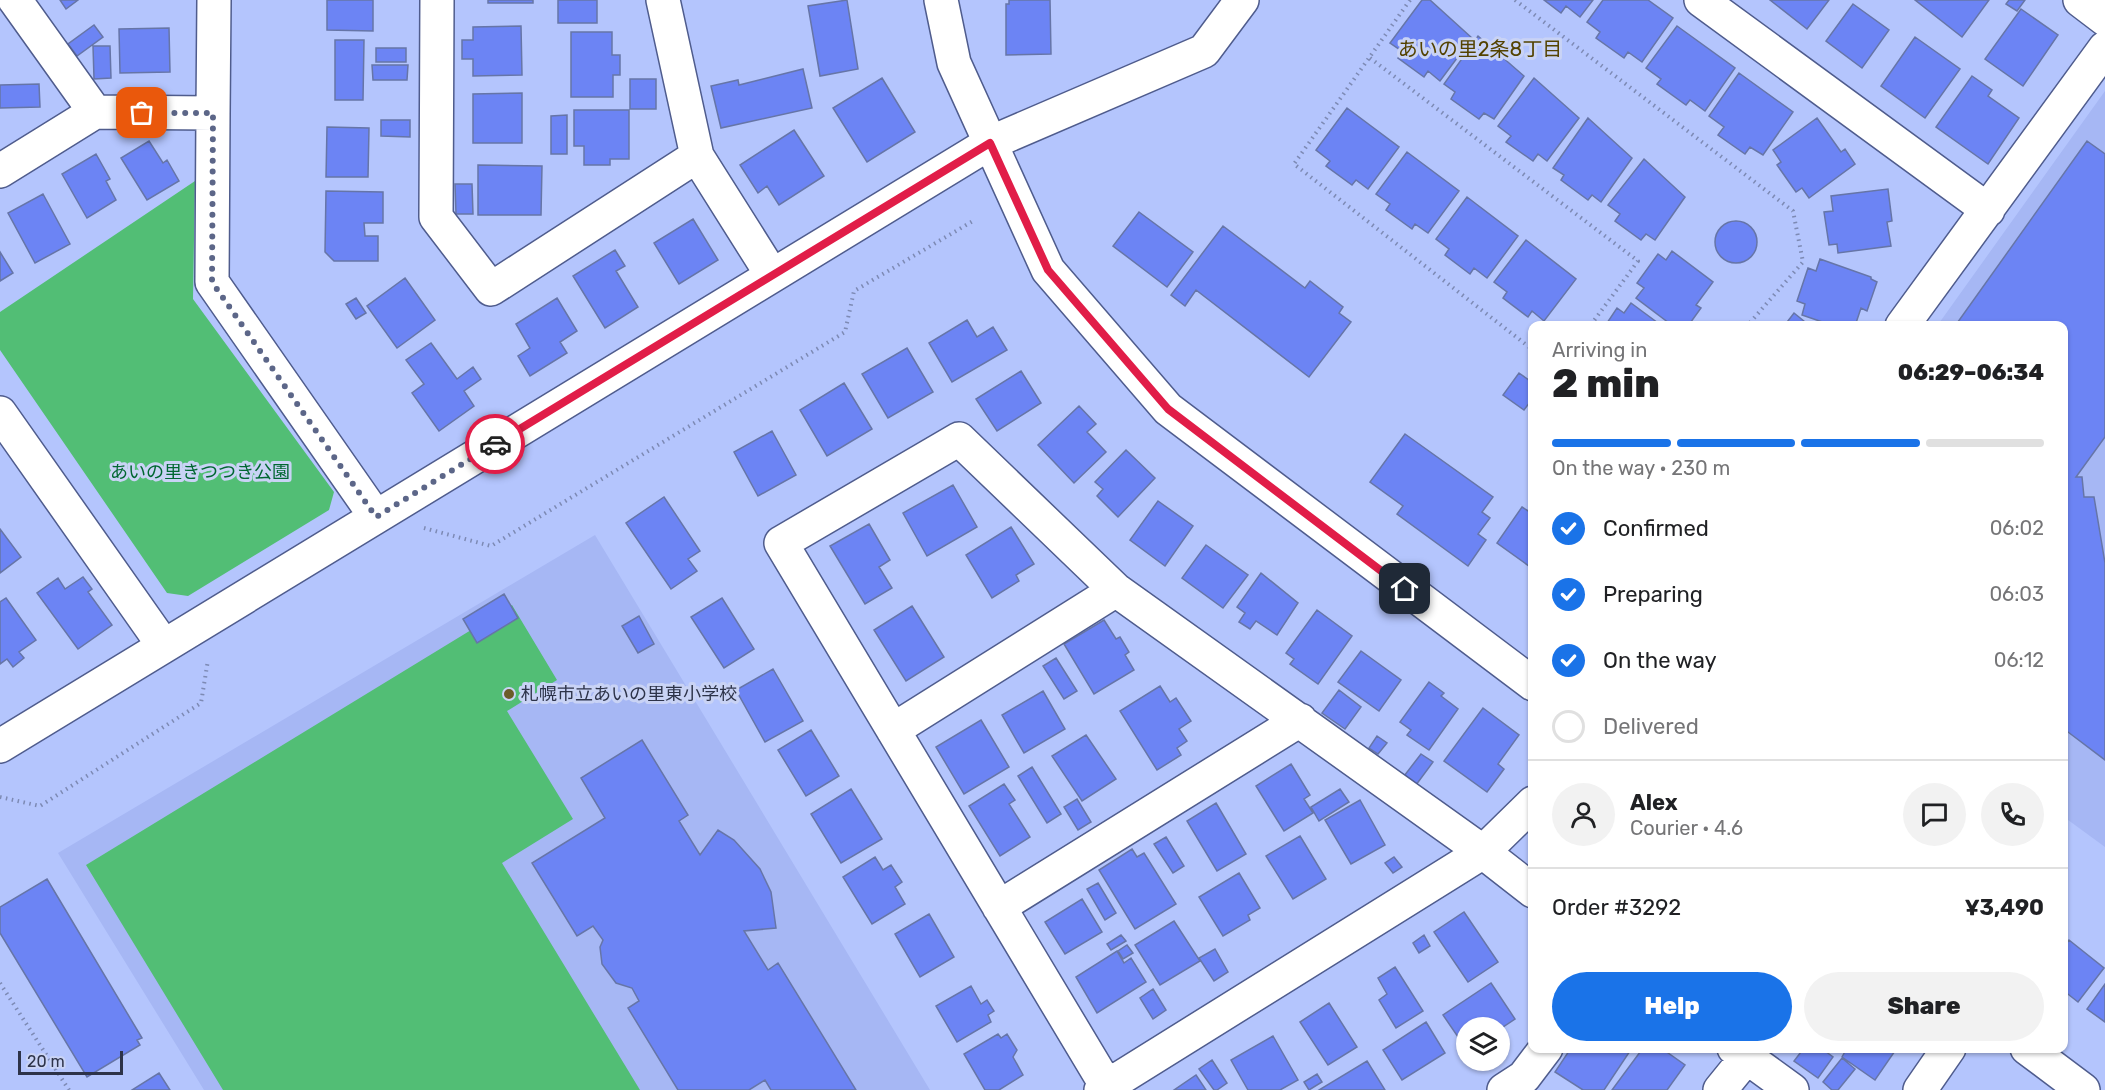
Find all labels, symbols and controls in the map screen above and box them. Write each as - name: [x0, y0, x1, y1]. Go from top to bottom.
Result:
- district label: あいの里2条8丁目: [1398, 37, 1562, 61]
- pin: [116, 87, 167, 138]
- icon: bag: [125, 96, 158, 129]
- text: Arriving in: [1552, 338, 1647, 362]
- text: 06:29–06:34: [1898, 359, 2044, 386]
- text: 2 min: [1552, 361, 1660, 407]
- courier: [465, 414, 525, 474]
- icon: car: [479, 428, 512, 461]
- text: On the way · 230 m: [1552, 456, 1730, 480]
- park label: あいの里きつつき公園: [110, 461, 290, 483]
- icon: check: [1552, 512, 1585, 545]
- text: Confirmed: [1603, 515, 1709, 542]
- text: 06:02: [1990, 516, 2044, 540]
- pin: [1379, 563, 1430, 614]
- icon: home: [1388, 572, 1421, 605]
- icon: check: [1552, 578, 1585, 611]
- text: Preparing: [1603, 581, 1703, 608]
- text: 06:03: [1989, 582, 2044, 606]
- icon: check: [1552, 644, 1585, 677]
- text: On the way: [1603, 647, 1717, 674]
- text: 06:12: [1994, 648, 2044, 672]
- place label: 札幌市立あいの里東小学校: [521, 683, 737, 705]
- marker: 札幌市立あいの里東小学校: [502, 687, 516, 701]
- text: Delivered: [1603, 713, 1699, 740]
- button: person: [1552, 783, 1615, 846]
- button: chat: [1903, 783, 1966, 846]
- button: phone: [1981, 783, 2044, 846]
- text: Alex: [1630, 789, 1678, 816]
- text: Courier · 4.6: [1630, 816, 1743, 840]
- text: Order #3292: [1552, 894, 1681, 921]
- text: ¥3,490: [1964, 894, 2044, 921]
- button: Help: [1552, 972, 1792, 1041]
- button: Share: [1804, 972, 2044, 1041]
- map controls: [1456, 1017, 1510, 1071]
- button: layers: [1456, 1017, 1510, 1071]
- scale bar: [18, 1048, 123, 1076]
- text: 20 m: [27, 1052, 65, 1071]

